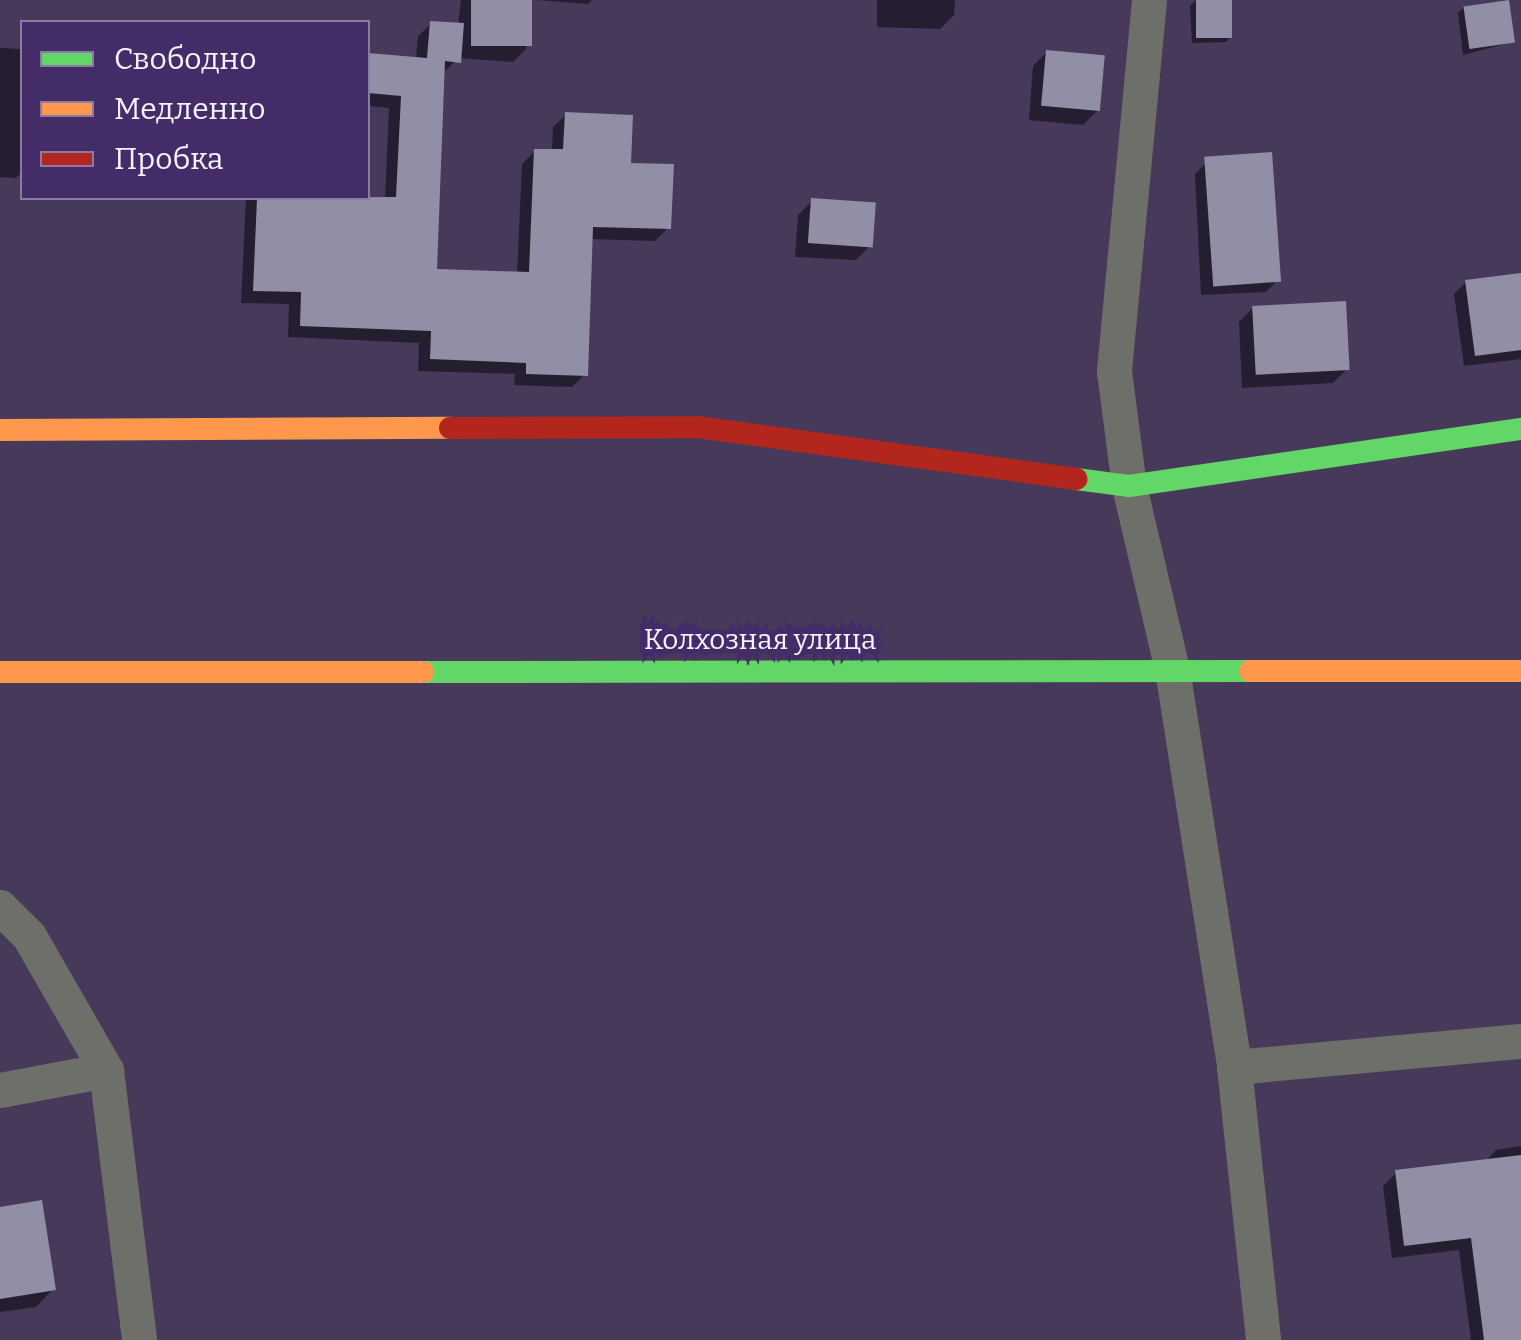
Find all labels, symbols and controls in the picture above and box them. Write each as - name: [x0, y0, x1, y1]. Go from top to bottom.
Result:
- legend: [20, 20, 370, 200]
- text: Свободно: [114, 41, 256, 77]
- text: Медленно: [114, 91, 266, 127]
- text: Пробка: [114, 141, 223, 177]
- street label: Колхозная улица: [644, 623, 876, 657]

